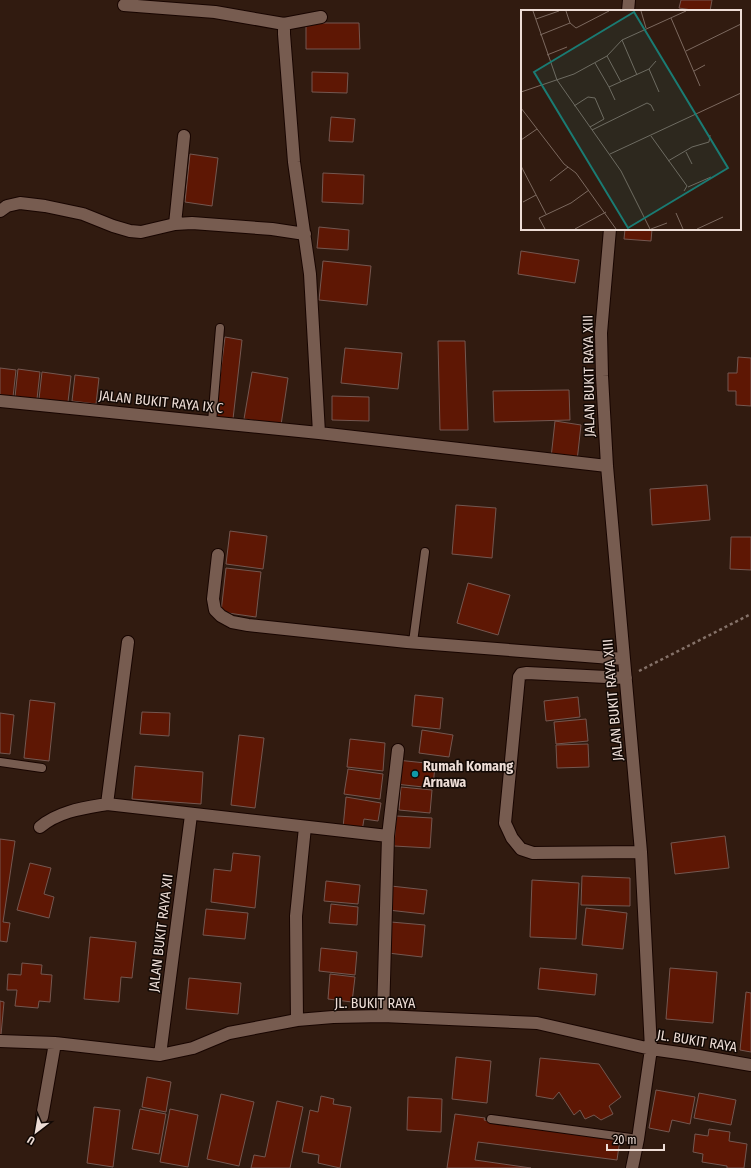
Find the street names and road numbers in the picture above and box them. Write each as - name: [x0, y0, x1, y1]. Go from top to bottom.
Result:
- street label: JALAN BUKIT RAYA XIII: [579, 315, 599, 437]
- street label: JALAN BUKIT RAYA IX C: [98, 387, 224, 417]
- street label: JALAN BUKIT RAYA XIII: [599, 638, 627, 762]
- street label: JALAN BUKIT RAYA XII: [145, 873, 177, 993]
- street label: JL. BUKIT RAYA: [335, 995, 416, 1012]
- street label: JL. BUKIT RAYA: [656, 1026, 739, 1056]

